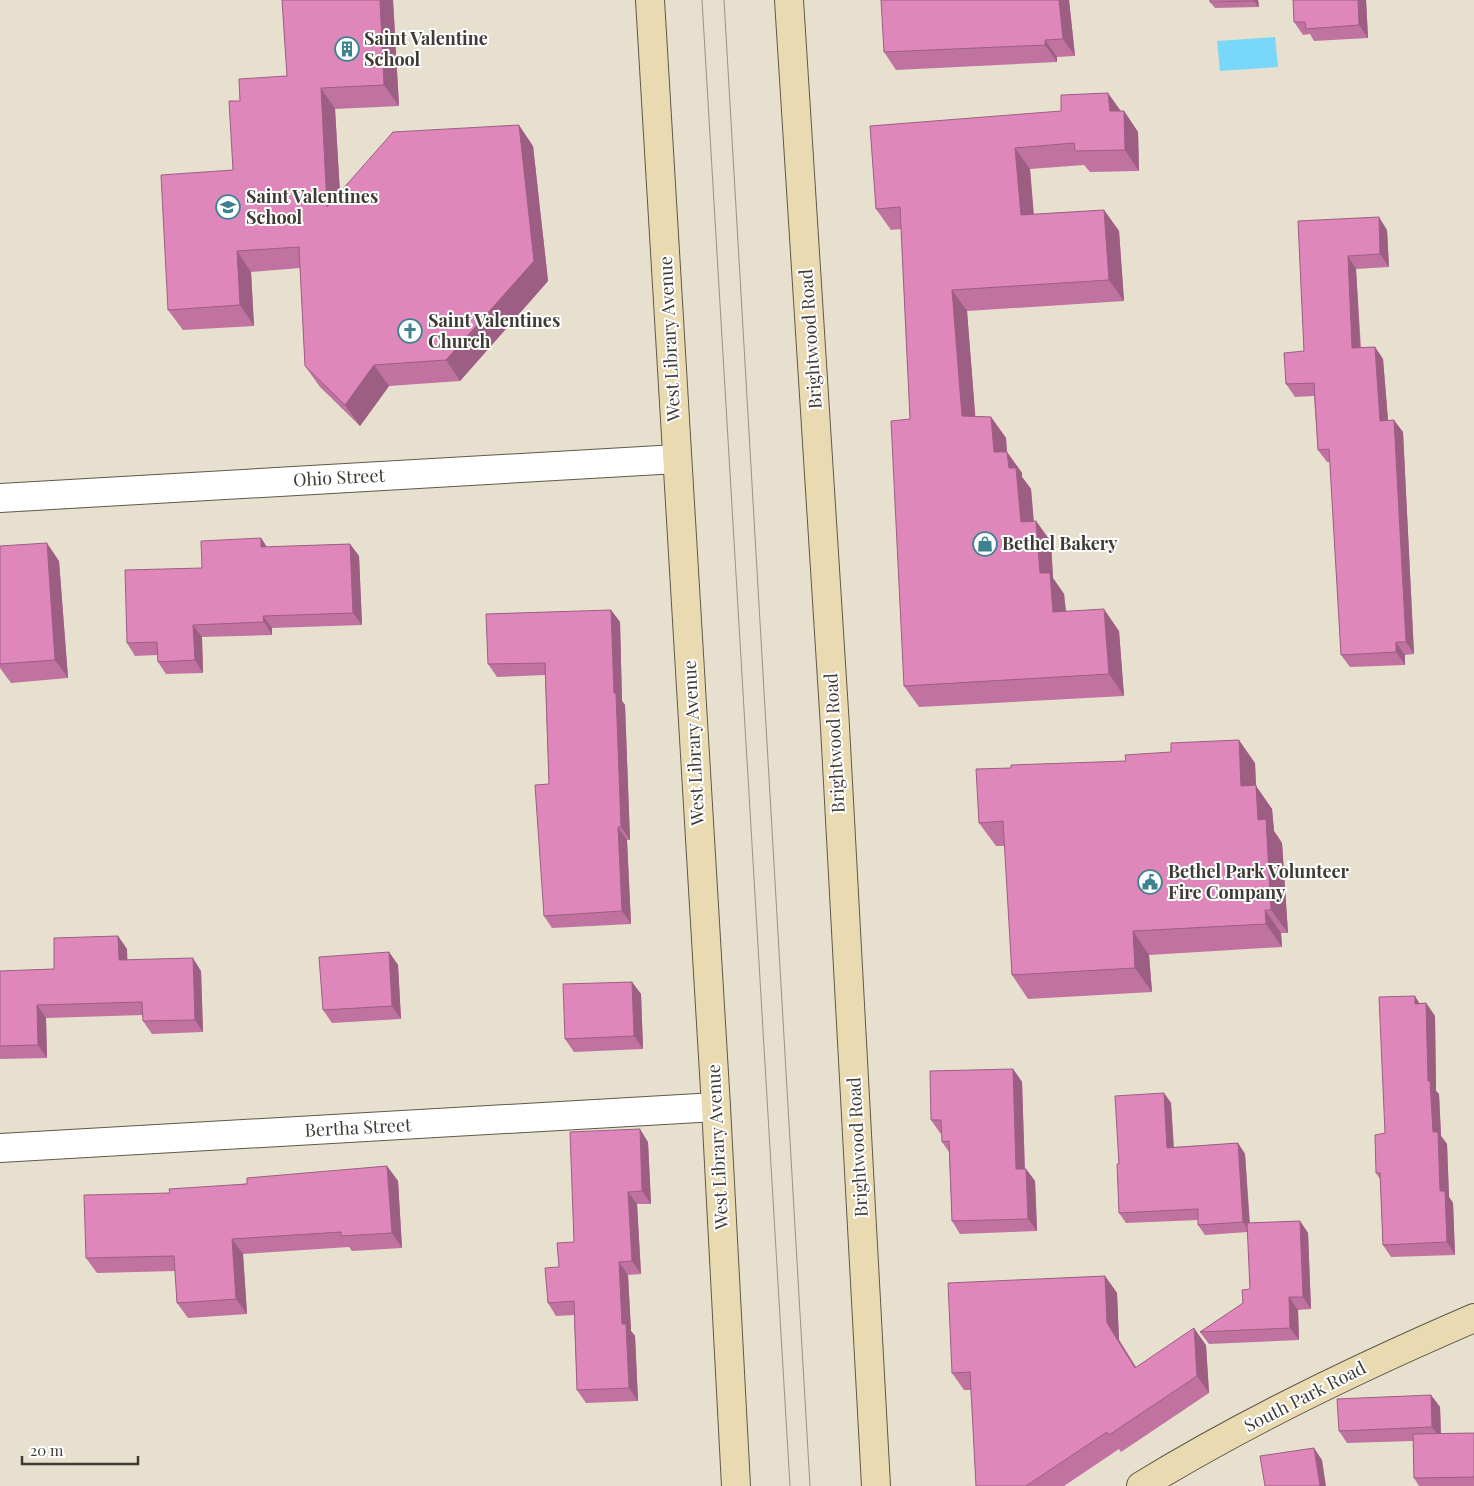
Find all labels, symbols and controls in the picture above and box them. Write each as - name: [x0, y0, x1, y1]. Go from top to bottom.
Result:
- place label: Saint Valentine School: [364, 26, 488, 71]
- building icon: Saint Valentine School: [334, 36, 360, 62]
- place label: Saint Valentines School: [246, 184, 378, 229]
- school or university icon: Saint Valentines School: [215, 194, 241, 220]
- street label: West Library Avenue: [653, 256, 685, 423]
- street label: Brightwood Road: [793, 268, 827, 410]
- place label: Saint Valentines Church: [428, 308, 560, 353]
- church icon: Saint Valentines Church: [397, 318, 423, 344]
- street label: Ohio Street: [293, 463, 386, 491]
- shop icon: Bethel Bakery: [972, 531, 998, 557]
- place label: Bethel Bakery: [1002, 531, 1118, 555]
- street label: West Library Avenue: [677, 660, 709, 827]
- street label: Brightwood Road: [818, 672, 850, 814]
- place label: Bethel Park Volunteer Fire Company: [1168, 859, 1350, 904]
- public building icon: Bethel Park Volunteer Fire Company: [1137, 869, 1163, 895]
- street label: West Library Avenue: [701, 1064, 733, 1231]
- street label: Brightwood Road: [841, 1076, 873, 1218]
- street label: Bertha Street: [304, 1112, 413, 1142]
- street label: South Park Road: [1240, 1355, 1370, 1437]
- scale bar: [22, 1434, 139, 1466]
- text: 20 m: [30, 1440, 64, 1460]

